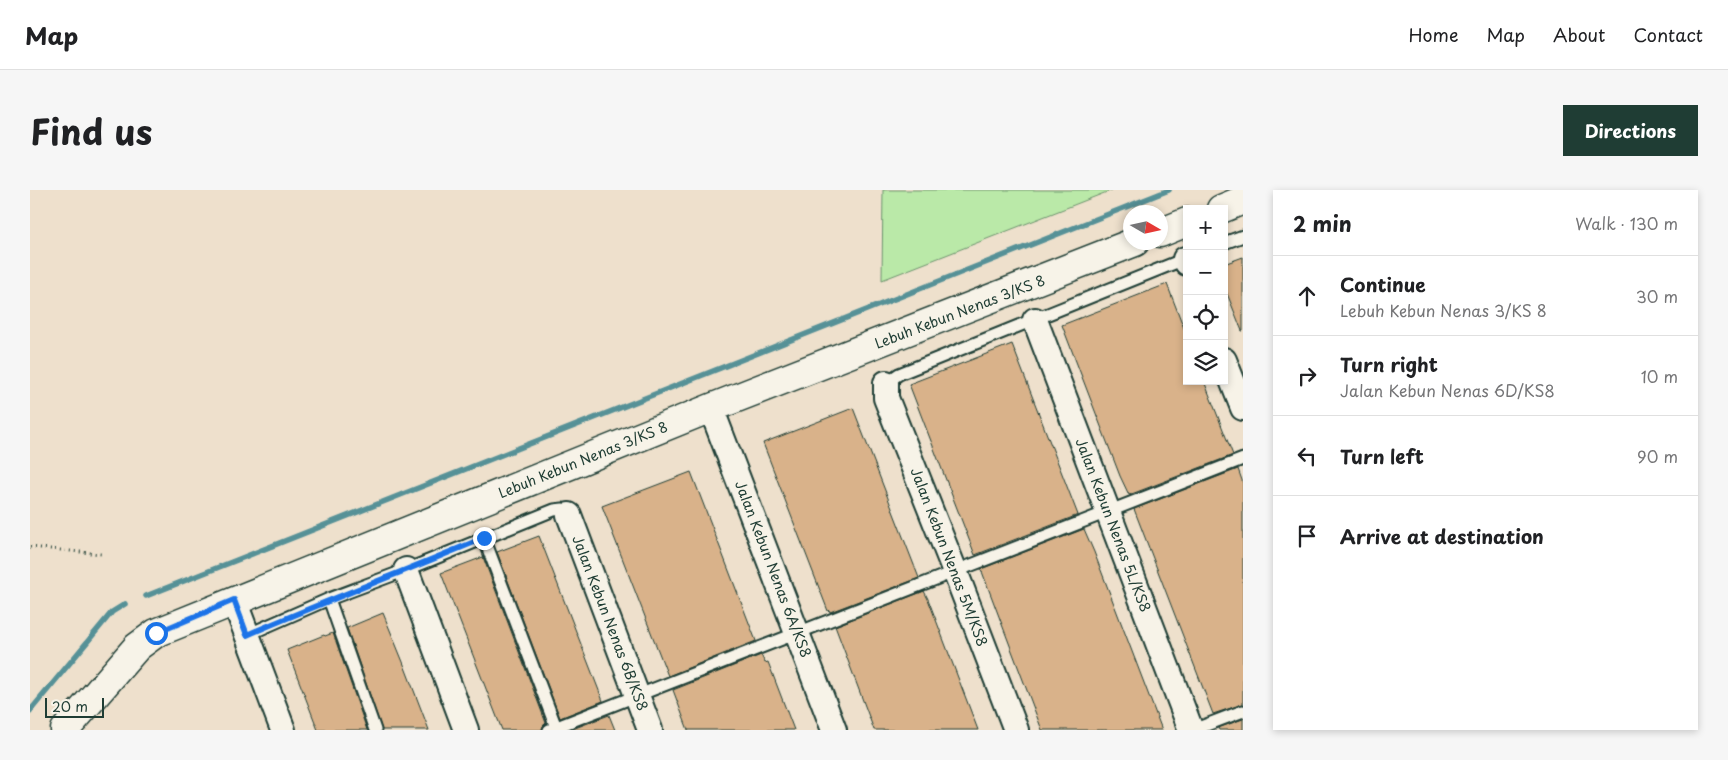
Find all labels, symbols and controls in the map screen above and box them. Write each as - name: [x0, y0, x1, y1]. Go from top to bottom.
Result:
- text: Map: [25, 17, 78, 53]
- text: Home: [1408, 21, 1458, 48]
- text: Map: [1486, 21, 1525, 48]
- text: About: [1553, 21, 1605, 48]
- text: Contact: [1633, 21, 1703, 48]
- text: Find us: [30, 104, 152, 157]
- button: Directions: [1563, 105, 1698, 156]
- north arrow: [1123, 205, 1168, 250]
- map controls: [1183, 205, 1228, 385]
- button: +: [1183, 205, 1228, 250]
- text: 2 min: [1293, 207, 1352, 239]
- text: Walk · 130 m: [1575, 211, 1678, 235]
- button: −: [1183, 250, 1228, 295]
- street label: Lebuh Kebun Nenas 3/KS 8: [872, 269, 1048, 354]
- text: Continue: [1340, 270, 1426, 298]
- icon: ahead: [1293, 282, 1321, 310]
- text: 30 m: [1636, 284, 1678, 308]
- button: locate: [1183, 295, 1228, 340]
- text: Lebuh Kebun Nenas 3/KS 8: [1340, 298, 1547, 322]
- button: layers: [1183, 340, 1228, 385]
- text: Turn right: [1340, 350, 1438, 378]
- icon: right: [1293, 362, 1321, 390]
- text: 10 m: [1641, 364, 1678, 388]
- text: Jalan Kebun Nenas 6D/KS8: [1340, 378, 1555, 402]
- street label: Lebuh Kebun Nenas 3/KS 8: [495, 416, 671, 503]
- street label: Jalan Kebun Nenas 5L/KS8: [1070, 435, 1156, 615]
- icon: left: [1293, 442, 1321, 470]
- text: Turn left: [1340, 442, 1424, 470]
- text: 90 m: [1637, 444, 1678, 468]
- street label: Jalan Kebun Nenas 5M/KS8: [906, 464, 993, 649]
- street label: Jalan Kebun Nenas 6A/KS8: [730, 477, 817, 660]
- icon: arrive: [1293, 522, 1321, 550]
- text: Arrive at destination: [1340, 522, 1544, 550]
- route end: [473, 527, 496, 550]
- street label: Jalan Kebun Nenas 6B/KS8: [567, 532, 654, 714]
- route start: [145, 622, 168, 645]
- scale bar: [45, 695, 104, 718]
- text: 20 m: [52, 696, 88, 717]

